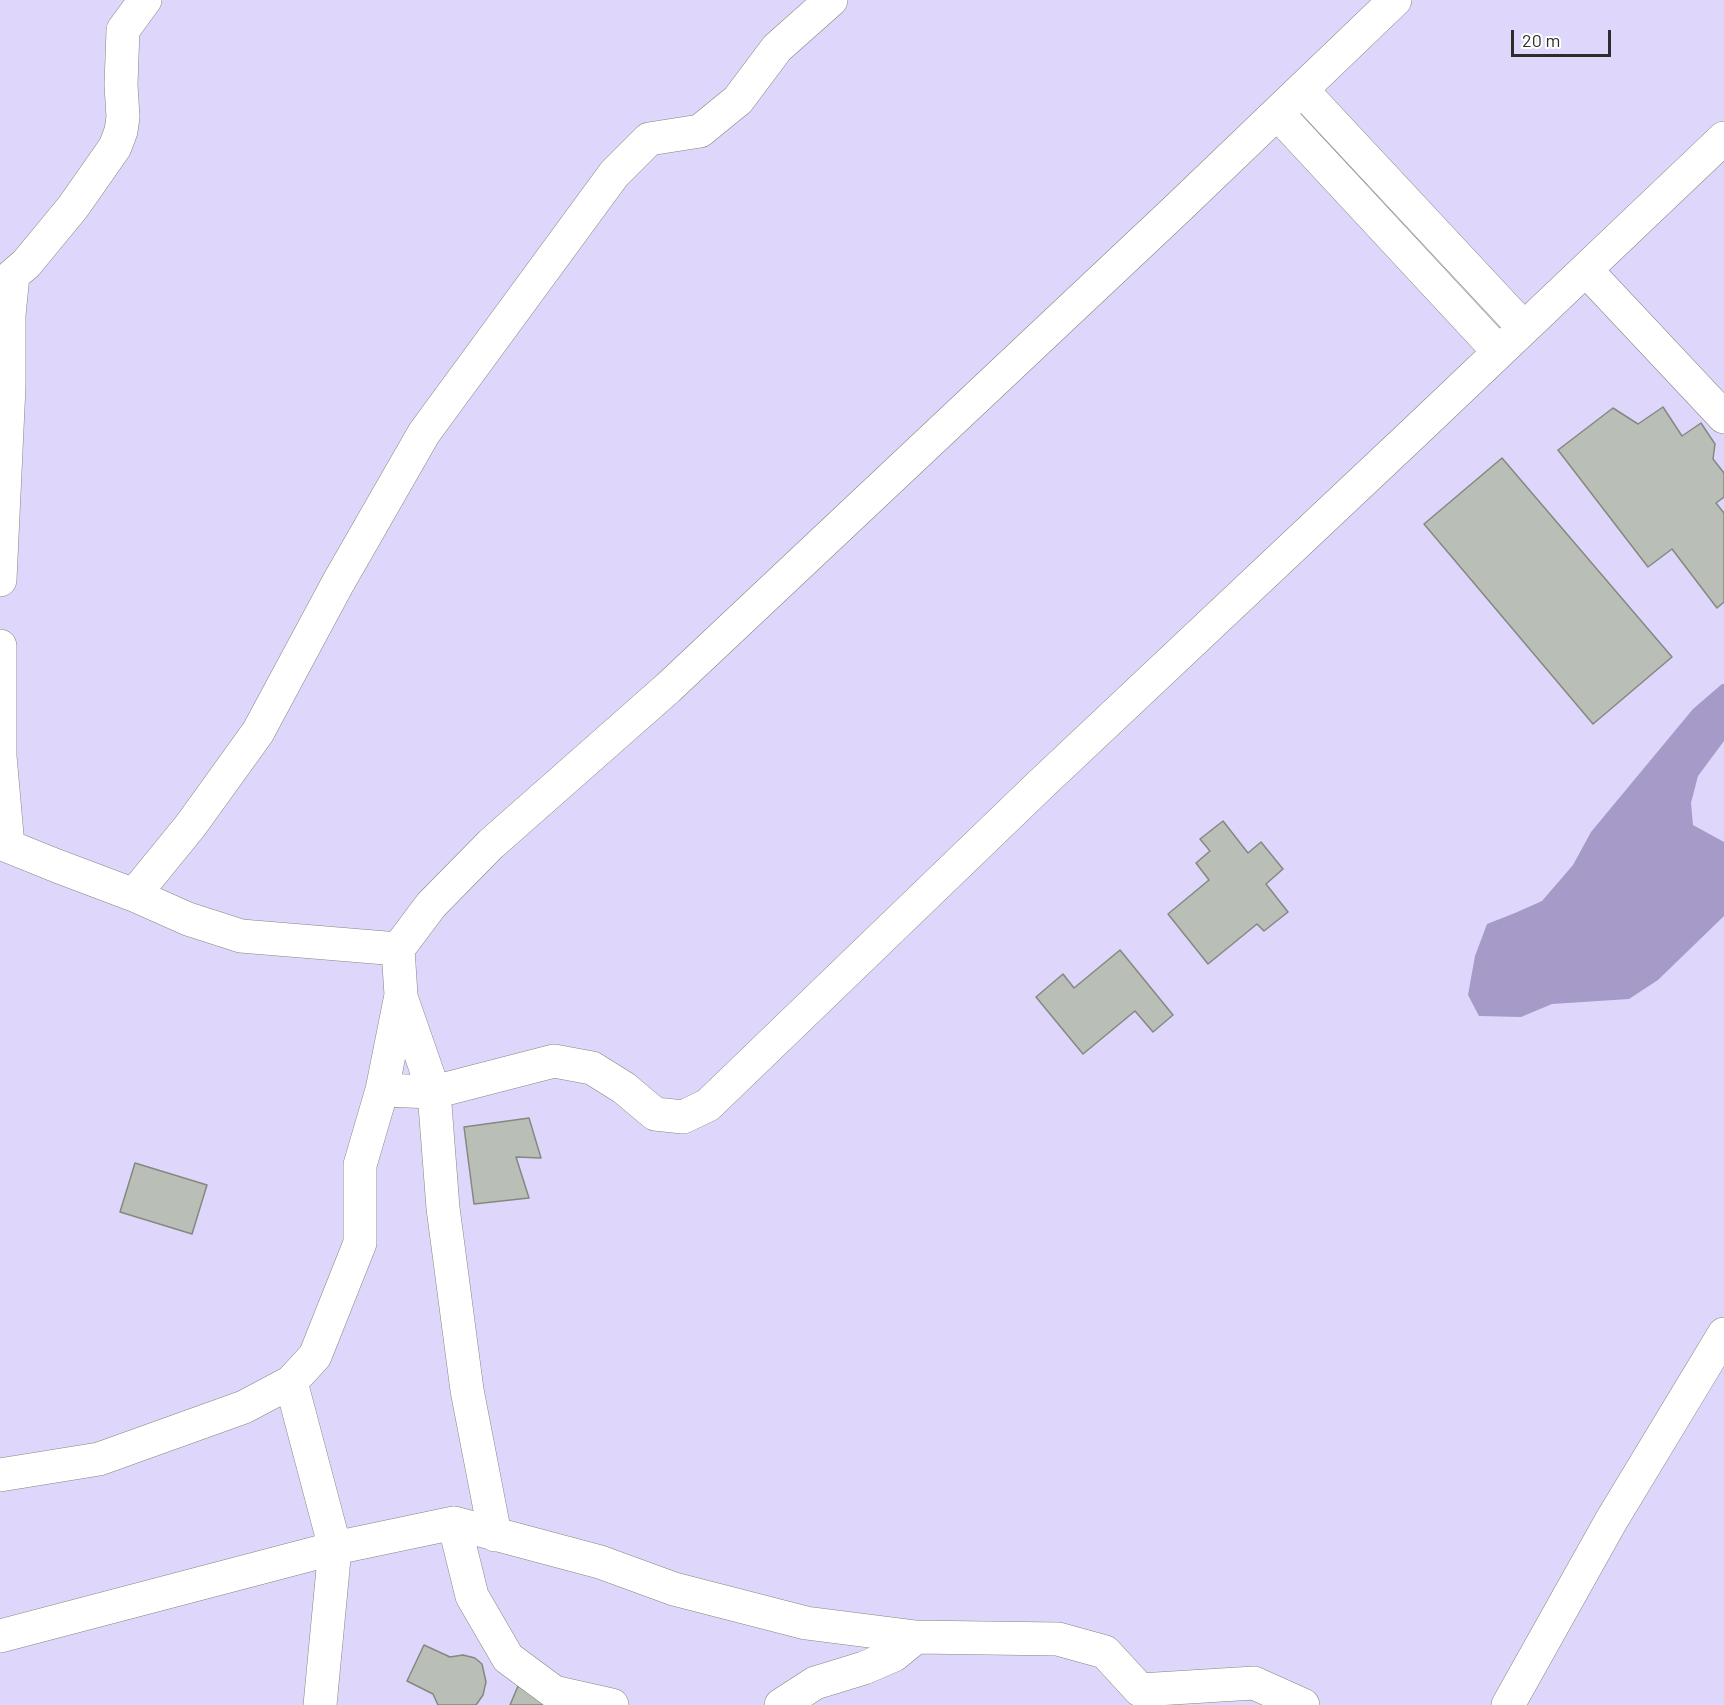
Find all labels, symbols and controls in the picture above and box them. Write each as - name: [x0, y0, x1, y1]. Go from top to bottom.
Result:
- scale bar: [1514, 18, 1614, 56]
- text: 20 m: [1522, 29, 1560, 51]

